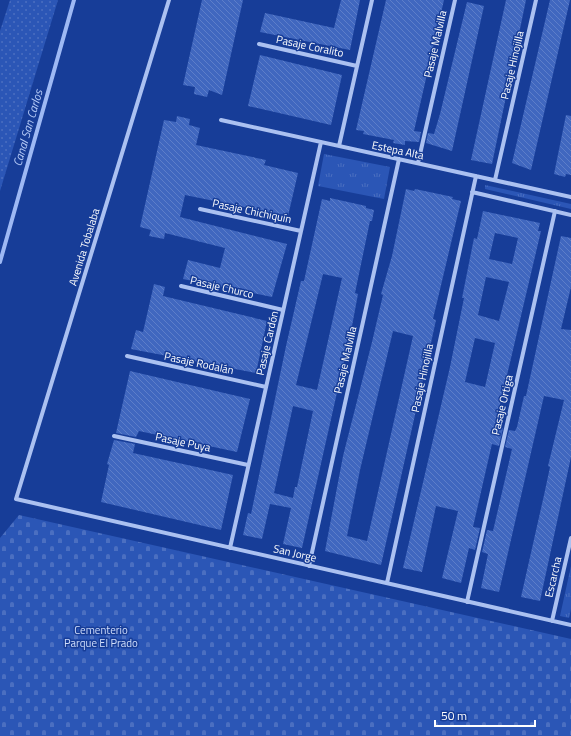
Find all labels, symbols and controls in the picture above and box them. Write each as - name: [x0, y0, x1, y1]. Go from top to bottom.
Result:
- street label: Pasaje Malvilla: [419, 8, 451, 79]
- street label: Pasaje Hinojilla: [496, 29, 528, 101]
- street label: Pasaje Coralito: [275, 31, 345, 61]
- water label: Canal San Carlos: [7, 86, 48, 169]
- street label: Estepa Alta: [371, 137, 426, 163]
- street label: Pasaje Chichiquín: [211, 195, 293, 227]
- street label: Avenida Tobalaba: [65, 206, 104, 288]
- street label: Pasaje Churco: [189, 272, 256, 302]
- street label: Pasaje Cardón: [252, 309, 282, 377]
- street label: Pasaje Malvilla: [329, 324, 361, 395]
- street label: Pasaje Hinojilla: [407, 342, 437, 414]
- street label: Pasaje Rodalán: [163, 348, 235, 378]
- street label: Pasaje Ortiga: [487, 373, 517, 437]
- street label: Pasaje Puya: [154, 428, 213, 456]
- street label: San Jorge: [272, 540, 319, 566]
- street label: Escarcha: [541, 555, 566, 599]
- park label: Cementerio Parque El Prado: [64, 622, 138, 651]
- scale bar: [435, 702, 535, 728]
- text: 50 m: [441, 706, 467, 725]

